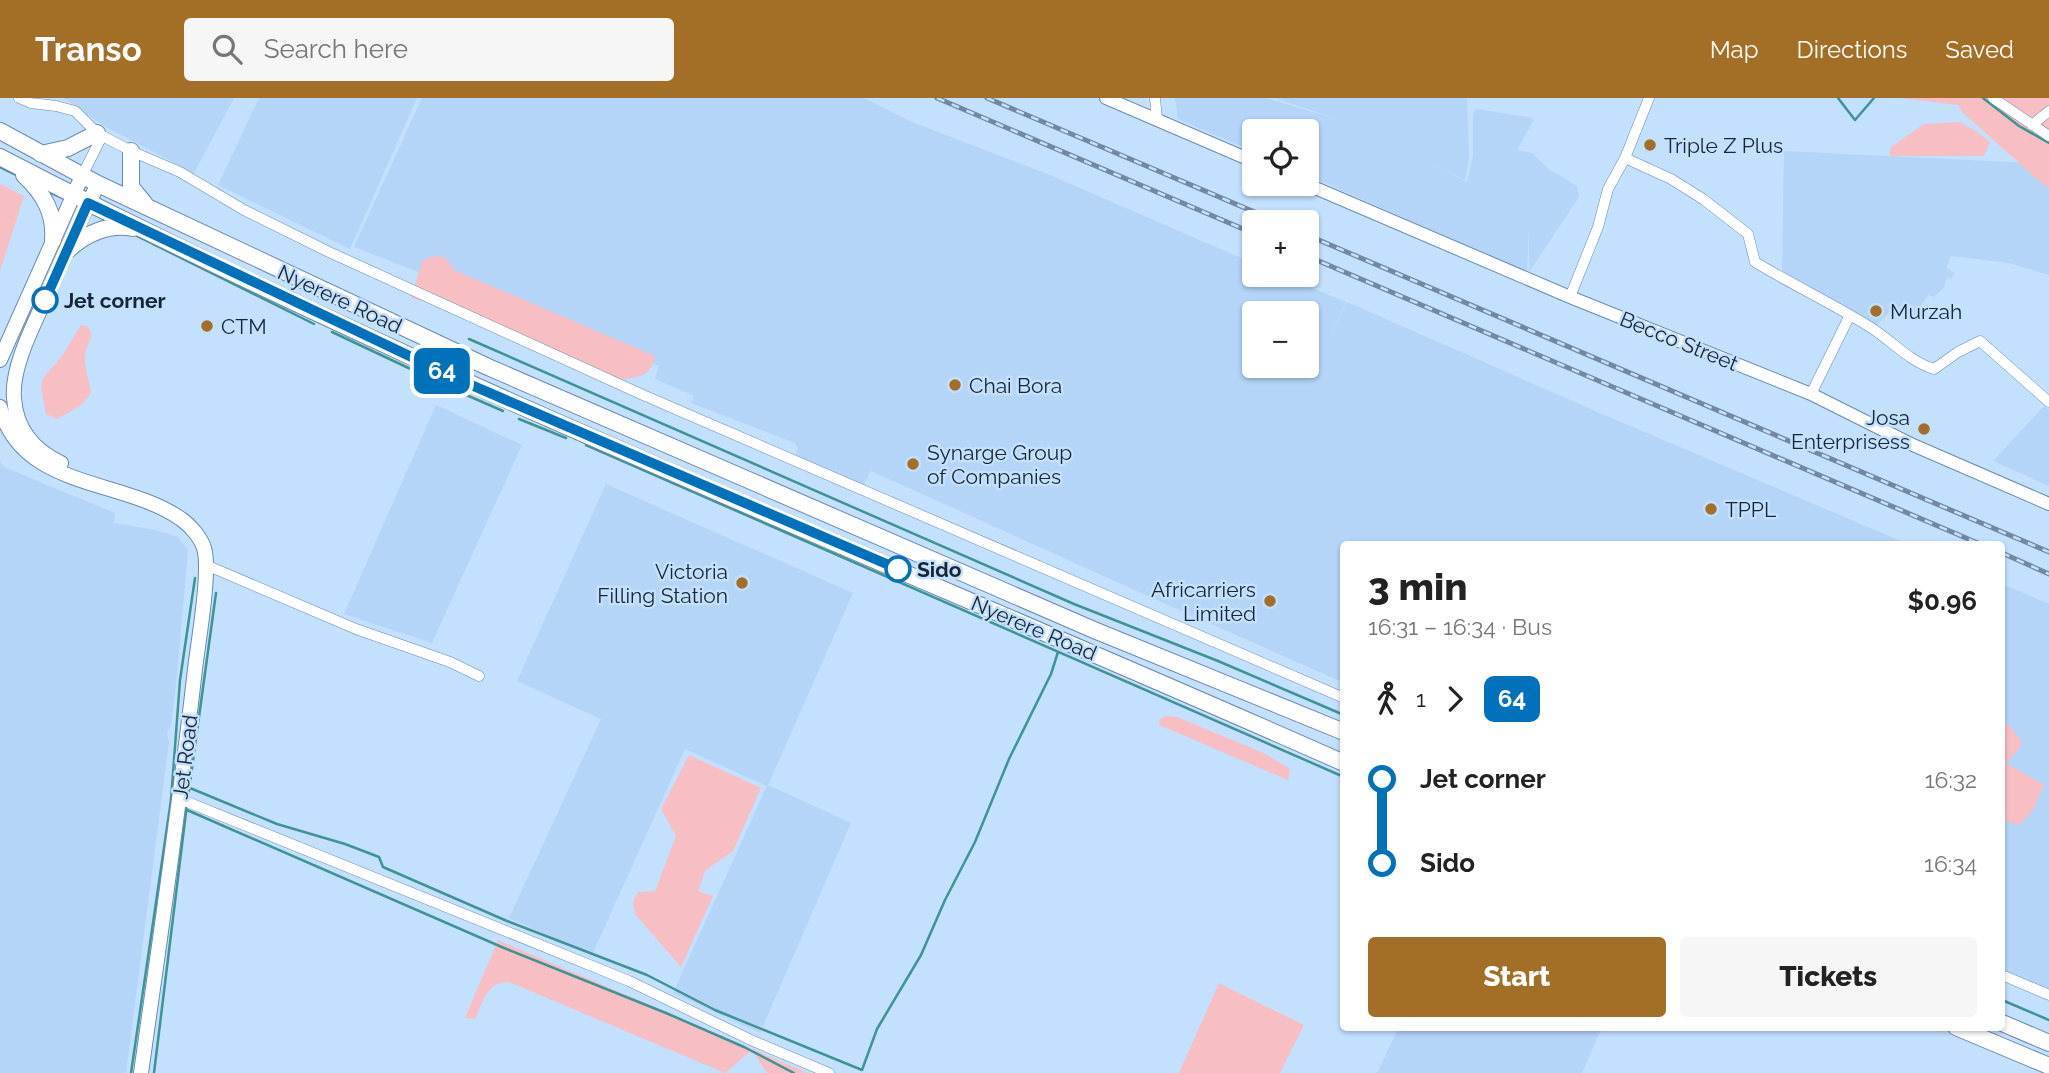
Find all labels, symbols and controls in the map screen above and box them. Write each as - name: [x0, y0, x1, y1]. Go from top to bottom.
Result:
- search box: [184, 18, 674, 81]
- text: Transo: [35, 30, 142, 69]
- icon: search: [208, 30, 246, 68]
- text: Search here: [264, 34, 408, 64]
- text: Map: [1710, 35, 1759, 64]
- text: Directions: [1797, 35, 1907, 64]
- text: Saved: [1945, 35, 2014, 64]
- map controls: [1242, 119, 1319, 378]
- button: locate: [1242, 119, 1319, 196]
- place label: Triple Z Plus: [1664, 133, 1783, 158]
- marker: Triple Z Plus: [1642, 137, 1658, 153]
- button: +: [1242, 210, 1319, 287]
- street label: Nyerere Road: [274, 259, 406, 339]
- marker: Jet corner: [32, 287, 58, 313]
- place label: Jet corner: [64, 288, 166, 313]
- place label: Murzah: [1890, 299, 1962, 324]
- button: −: [1242, 301, 1319, 378]
- marker: Murzah: [1868, 303, 1884, 319]
- street label: Becco Street: [1616, 306, 1742, 376]
- place label: CTM: [221, 314, 267, 339]
- marker: CTM: [199, 318, 215, 334]
- line badge: 64: [410, 348, 474, 394]
- text: 64: [428, 356, 456, 385]
- place label: Chai Bora: [969, 373, 1062, 398]
- marker: Chai Bora: [947, 377, 963, 393]
- place label: Josa Enterprisess: [1791, 405, 1910, 454]
- marker: Josa Enterprisess: [1916, 421, 1932, 437]
- place label: Synarge Group of Companies: [927, 440, 1072, 489]
- marker: Synarge Group of Companies: [905, 456, 921, 472]
- place label: TPPL: [1725, 497, 1776, 522]
- marker: TPPL: [1703, 501, 1719, 517]
- marker: Sido: [885, 556, 911, 582]
- place label: Sido: [917, 557, 962, 582]
- place label: Victoria Filling Station: [597, 559, 728, 608]
- text: 3 min: [1368, 564, 1468, 609]
- marker: Victoria Filling Station: [734, 575, 750, 591]
- place label: Africarriers Limited: [1151, 577, 1256, 626]
- text: $0.96: [1908, 586, 1977, 616]
- street label: Nyerere Road: [967, 590, 1101, 666]
- marker: Africarriers Limited: [1262, 593, 1278, 609]
- text: 16:31 – 16:34 · Bus: [1368, 613, 1552, 640]
- icon: walk: [1368, 680, 1406, 718]
- icon: forward: [1436, 680, 1474, 718]
- text: 64: [1498, 684, 1526, 713]
- text: 1: [1416, 685, 1426, 712]
- street label: Jet Road: [167, 713, 203, 801]
- text: Jet corner: [1420, 764, 1546, 794]
- text: 16:32: [1925, 766, 1977, 793]
- text: Sido: [1420, 848, 1475, 878]
- text: 16:34: [1924, 850, 1977, 877]
- button: Start: [1368, 937, 1666, 1017]
- button: Tickets: [1680, 937, 1977, 1017]

